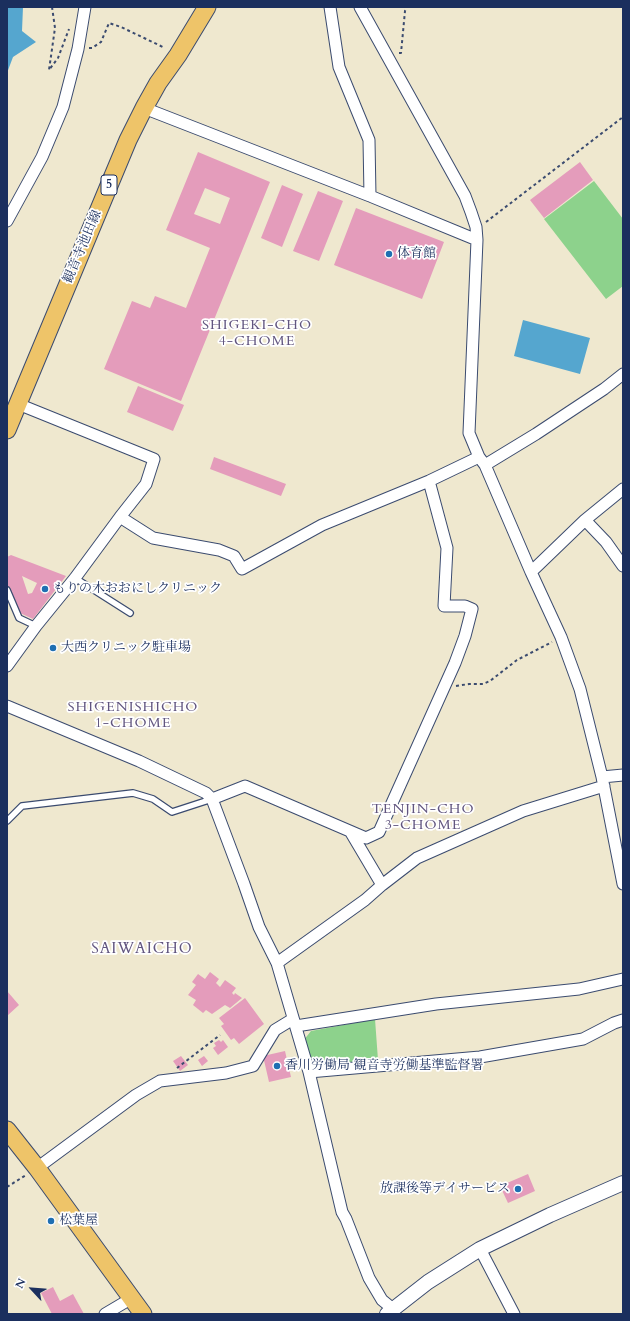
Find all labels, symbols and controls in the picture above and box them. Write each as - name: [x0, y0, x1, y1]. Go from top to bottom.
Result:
- road number: 5: [101, 175, 117, 195]
- street label: 観音寺池田線: [61, 208, 105, 286]
- place label: 体育館: [397, 246, 436, 262]
- marker: 体育館: [384, 249, 394, 259]
- district label: SHIGEKI-CHO 4-CHOME: [202, 318, 312, 350]
- place label: もりの木おおにしクリニック: [53, 581, 222, 597]
- marker: もりの木おおにしクリニック: [40, 584, 50, 594]
- place label: 大西クリニック駐車場: [61, 640, 191, 656]
- marker: 大西クリニック駐車場: [48, 643, 58, 653]
- district label: SHIGENISHICHO 1-CHOME: [68, 700, 198, 732]
- district label: TENJIN-CHO 3-CHOME: [371, 802, 475, 834]
- district label: SAIWAICHO: [91, 941, 193, 959]
- place label: 香川労働局 観音寺労働基準監督署: [285, 1058, 483, 1074]
- marker: 香川労働局 観音寺労働基準監督署: [272, 1061, 282, 1071]
- place label: 放課後等デイサービス: [380, 1181, 510, 1197]
- marker: 放課後等デイサービス: [513, 1184, 523, 1194]
- place label: 松葉屋: [59, 1213, 98, 1229]
- marker: 松葉屋: [46, 1216, 56, 1226]
- north arrow: [12, 1269, 52, 1309]
- text: N: [12, 1276, 30, 1291]

